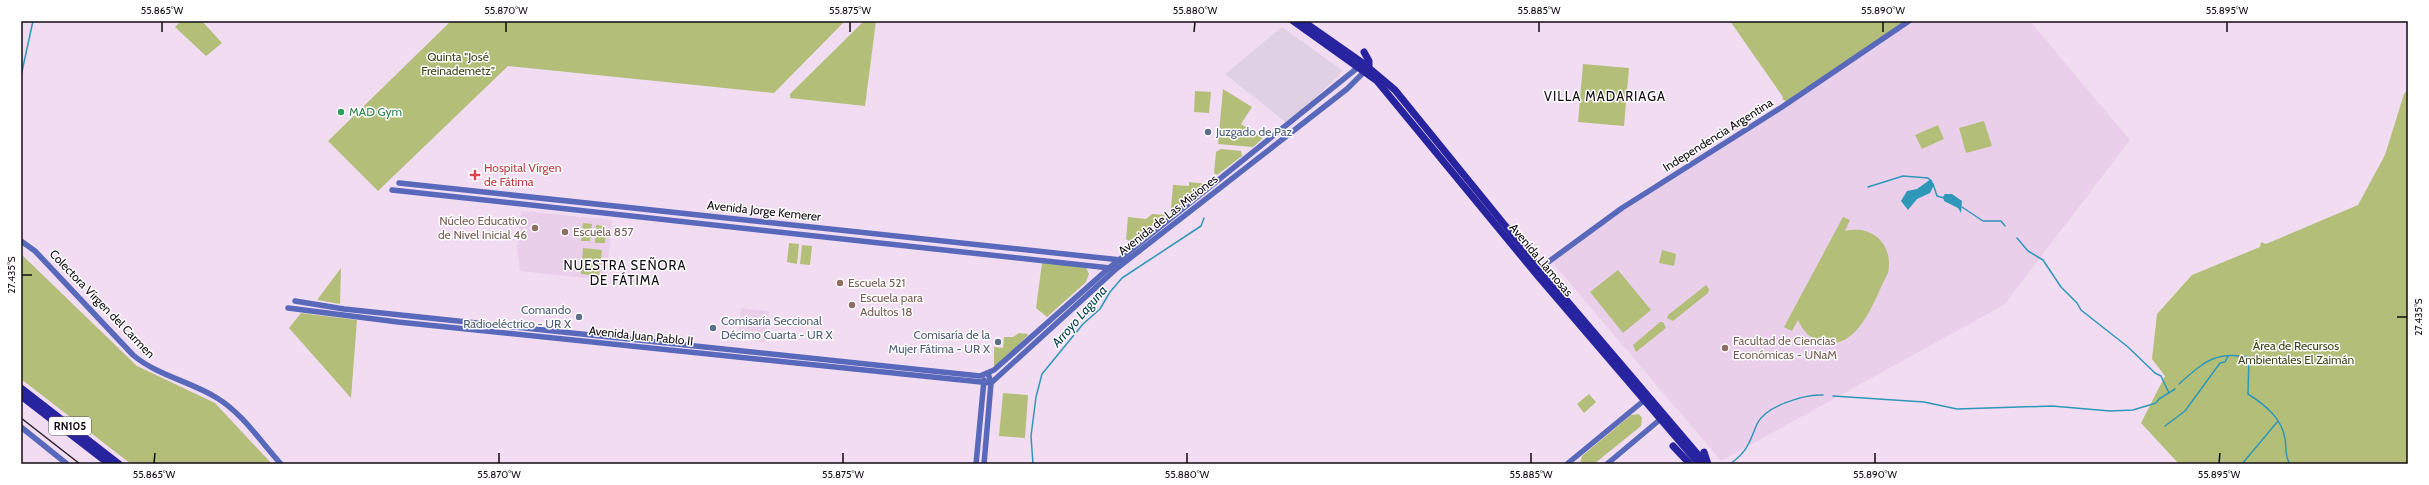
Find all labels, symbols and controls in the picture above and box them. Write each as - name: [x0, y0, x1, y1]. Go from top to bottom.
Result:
- text: 55.865°W: [141, 4, 184, 17]
- text: 55.870°W: [484, 4, 528, 17]
- text: 55.875°W: [829, 4, 871, 17]
- text: 55.880°W: [1173, 4, 1218, 17]
- text: 55.885°W: [1518, 4, 1561, 17]
- text: 55.890°W: [1861, 4, 1906, 17]
- text: 55.895°W: [2206, 4, 2249, 17]
- park label: Quinta "José Freinademetz": [421, 49, 495, 78]
- district label: VILLA MADARIAGA: [1544, 88, 1666, 104]
- street label: Independencia Argentina: [1660, 94, 1776, 175]
- place label: MAD Gym: [349, 104, 402, 119]
- marker: MAD Gym: [336, 107, 346, 117]
- place label: Juzgado de Paz: [1215, 124, 1292, 139]
- marker: Juzgado de Paz: [1203, 127, 1213, 137]
- place label: Hospital Vírgen de Fátima: [484, 160, 562, 189]
- marker: Hospital Vírgen de Fátima: [469, 169, 481, 181]
- street label: Avenida de Las Misiones: [1115, 171, 1221, 258]
- street label: Avenida Jorge Kemerer: [707, 197, 822, 224]
- place label: Núcleo Educativo de Nivel Inicial 46: [438, 213, 527, 242]
- street label: Avenida Llamosas: [1506, 220, 1576, 299]
- marker: Núcleo Educativo de Nivel Inicial 46: [530, 223, 540, 233]
- place label: Escuela 857: [573, 224, 634, 239]
- marker: Escuela 857: [560, 227, 570, 237]
- street label: Colectora Vírgen del Carmen: [47, 246, 158, 361]
- text: 27.435°S: [5, 256, 18, 294]
- district label: NUESTRA SEÑORA DE FÁTIMA: [564, 257, 686, 288]
- place label: Escuela 521: [848, 275, 905, 290]
- marker: Escuela 521: [835, 278, 845, 288]
- water label: Arroyo Laguna: [1047, 282, 1110, 351]
- place label: Escuela para Adultos 18: [860, 290, 923, 319]
- text: 27.435°S: [2412, 298, 2425, 336]
- marker: Escuela para Adultos 18: [847, 300, 857, 310]
- place label: Comando Radioeléctrico - UR X: [463, 302, 572, 331]
- marker: Comando Radioeléctrico - UR X: [574, 312, 584, 322]
- place label: Comisaría Seccional Décimo Cuarta - UR X: [721, 313, 834, 342]
- street label: Avenida Juan Pablo II: [588, 323, 694, 348]
- marker: Comisaría Seccional Décimo Cuarta - UR X: [708, 323, 718, 333]
- place label: Comisaría de la Mujer Fátima - UR X: [889, 327, 991, 356]
- place label: Facultad de Ciencias Económicas - UNaM: [1733, 333, 1837, 362]
- marker: Comisaría de la Mujer Fátima - UR X: [993, 337, 1003, 347]
- park label: Área de Recursos Ambientales El Zaimán: [2238, 338, 2354, 367]
- marker: Facultad de Ciencias Económicas - UNaM: [1720, 343, 1730, 353]
- road number: RN105: [49, 417, 91, 435]
- text: 55.865°W: [133, 468, 176, 481]
- text: 55.870°W: [477, 468, 521, 481]
- text: 55.875°W: [822, 468, 864, 481]
- text: 55.880°W: [1165, 468, 1210, 481]
- text: 55.885°W: [1510, 468, 1553, 481]
- text: 55.890°W: [1853, 468, 1898, 481]
- text: 55.895°W: [2198, 468, 2241, 481]

